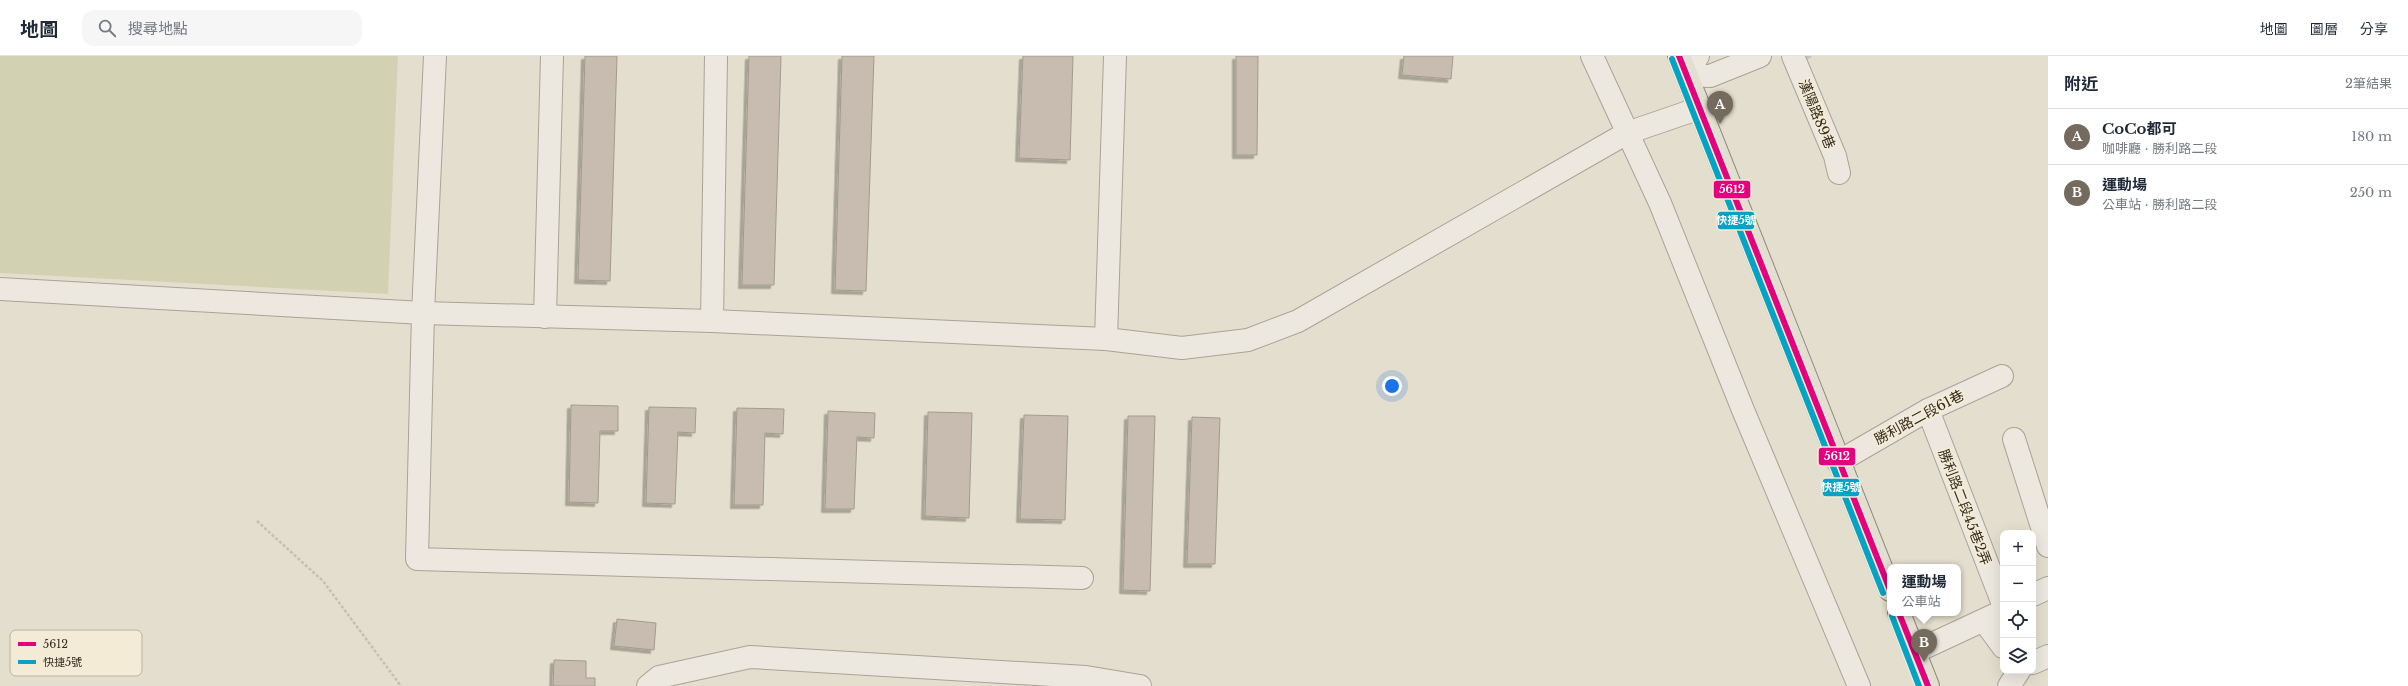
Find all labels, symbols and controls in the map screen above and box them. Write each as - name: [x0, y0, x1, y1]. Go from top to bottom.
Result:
- search box: [82, 10, 362, 46]
- icon: search: [96, 17, 118, 39]
- text: 地圖: [20, 18, 58, 41]
- text: 搜尋地點: [128, 19, 188, 38]
- text: 地圖: [2260, 20, 2288, 38]
- text: 圖層: [2310, 20, 2338, 38]
- text: 分享: [2360, 20, 2388, 38]
- text: 附近: [2064, 74, 2098, 95]
- text: 2筆結果: [2345, 75, 2392, 92]
- street label: 漢陽路89巷: [1795, 77, 1839, 151]
- pin: A: [1707, 91, 1733, 124]
- text: CoCo都可: [2102, 119, 2177, 138]
- text: A: [2072, 128, 2082, 145]
- text: 180 m: [2351, 128, 2392, 145]
- text: 咖啡廳 · 勝利路二段: [2102, 140, 2217, 157]
- text: 運動場: [2102, 175, 2147, 194]
- line badge: 5612: [1713, 180, 1751, 199]
- text: 5612: [1719, 182, 1745, 196]
- text: B: [2072, 184, 2082, 201]
- text: 250 m: [2350, 184, 2392, 201]
- text: 公車站 · 勝利路二段: [2102, 196, 2217, 213]
- line badge: 快捷5號: [1717, 211, 1755, 230]
- text: 快捷5號: [1716, 213, 1756, 227]
- your location: [1382, 376, 1402, 396]
- street label: 勝利路二段61巷: [1871, 386, 1967, 448]
- street label: 勝利路二段45巷2弄: [1935, 446, 1995, 568]
- line badge: 5612: [1818, 447, 1856, 466]
- text: 5612: [1824, 449, 1850, 463]
- line badge: 快捷5號: [1822, 478, 1860, 497]
- text: 快捷5號: [1821, 480, 1861, 494]
- map controls: [2000, 530, 2036, 674]
- button: +: [2000, 530, 2036, 566]
- popup: [1887, 564, 1961, 616]
- button: −: [2000, 566, 2036, 602]
- text: 運動場: [1901, 572, 1947, 591]
- text: 公車站: [1901, 593, 1941, 610]
- button: locate: [2000, 602, 2036, 638]
- pin: B: [1911, 629, 1937, 662]
- legend: [10, 630, 142, 676]
- text: 5612: [43, 637, 68, 651]
- button: layers: [2000, 638, 2036, 674]
- text: 快捷5號: [43, 655, 82, 669]

